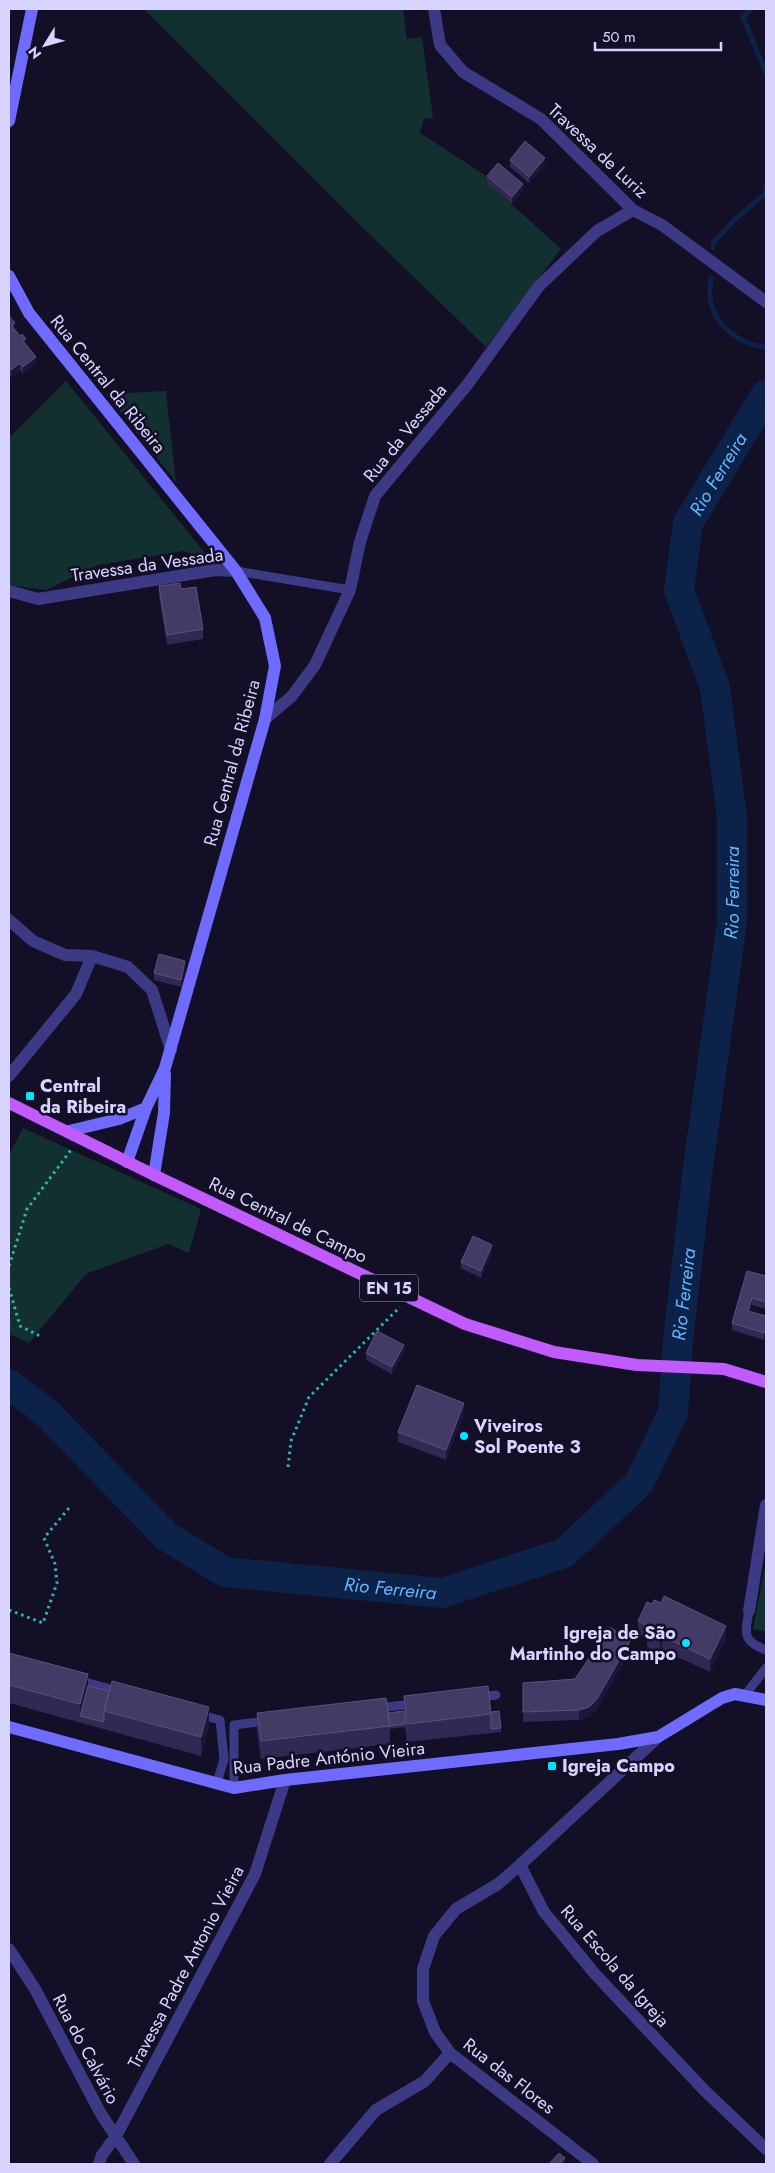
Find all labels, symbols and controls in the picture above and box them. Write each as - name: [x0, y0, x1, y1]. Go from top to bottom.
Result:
- north arrow: [20, 20, 70, 70]
- scale bar: [595, 20, 721, 52]
- text: 50 m: [602, 26, 636, 48]
- text: N: [23, 42, 46, 63]
- street label: Travessa de Luriz: [542, 98, 654, 205]
- street label: Rua Central da Ribeira: [44, 309, 172, 459]
- street label: Rua da Vessada: [357, 378, 453, 488]
- water label: Rio Ferreira: [682, 427, 753, 521]
- street label: Travessa da Vessada: [69, 541, 225, 589]
- street label: Rua Central da Ribeira: [197, 677, 267, 849]
- water label: Rio Ferreira: [716, 846, 746, 941]
- place label: Central da Ribeira: [40, 1073, 126, 1120]
- marker: Central da Ribeira: [24, 1090, 36, 1102]
- street label: Rua Central de Campo: [204, 1170, 372, 1270]
- water label: Rio Ferreira: [665, 1246, 702, 1342]
- road number: EN 15: [360, 1275, 418, 1302]
- place label: Viveiros Sol Poente 3: [473, 1413, 581, 1460]
- marker: Viveiros Sol Poente 3: [458, 1430, 470, 1442]
- water label: Rio Ferreira: [343, 1570, 438, 1606]
- place label: Igreja de São Martinho do Campo: [510, 1620, 676, 1667]
- marker: Igreja de São Martinho do Campo: [680, 1637, 692, 1649]
- street label: Rua Padre António Vieira: [232, 1735, 426, 1781]
- place label: Igreja Campo: [562, 1753, 675, 1779]
- marker: Igreja Campo: [546, 1760, 558, 1772]
- street label: Travessa Padre Antonio Vieira: [121, 1861, 251, 2073]
- street label: Rua Escola da Igreja: [554, 1899, 676, 2033]
- street label: Rua do Calvário: [46, 1989, 126, 2109]
- street label: Rua das Flores: [457, 2032, 561, 2120]

